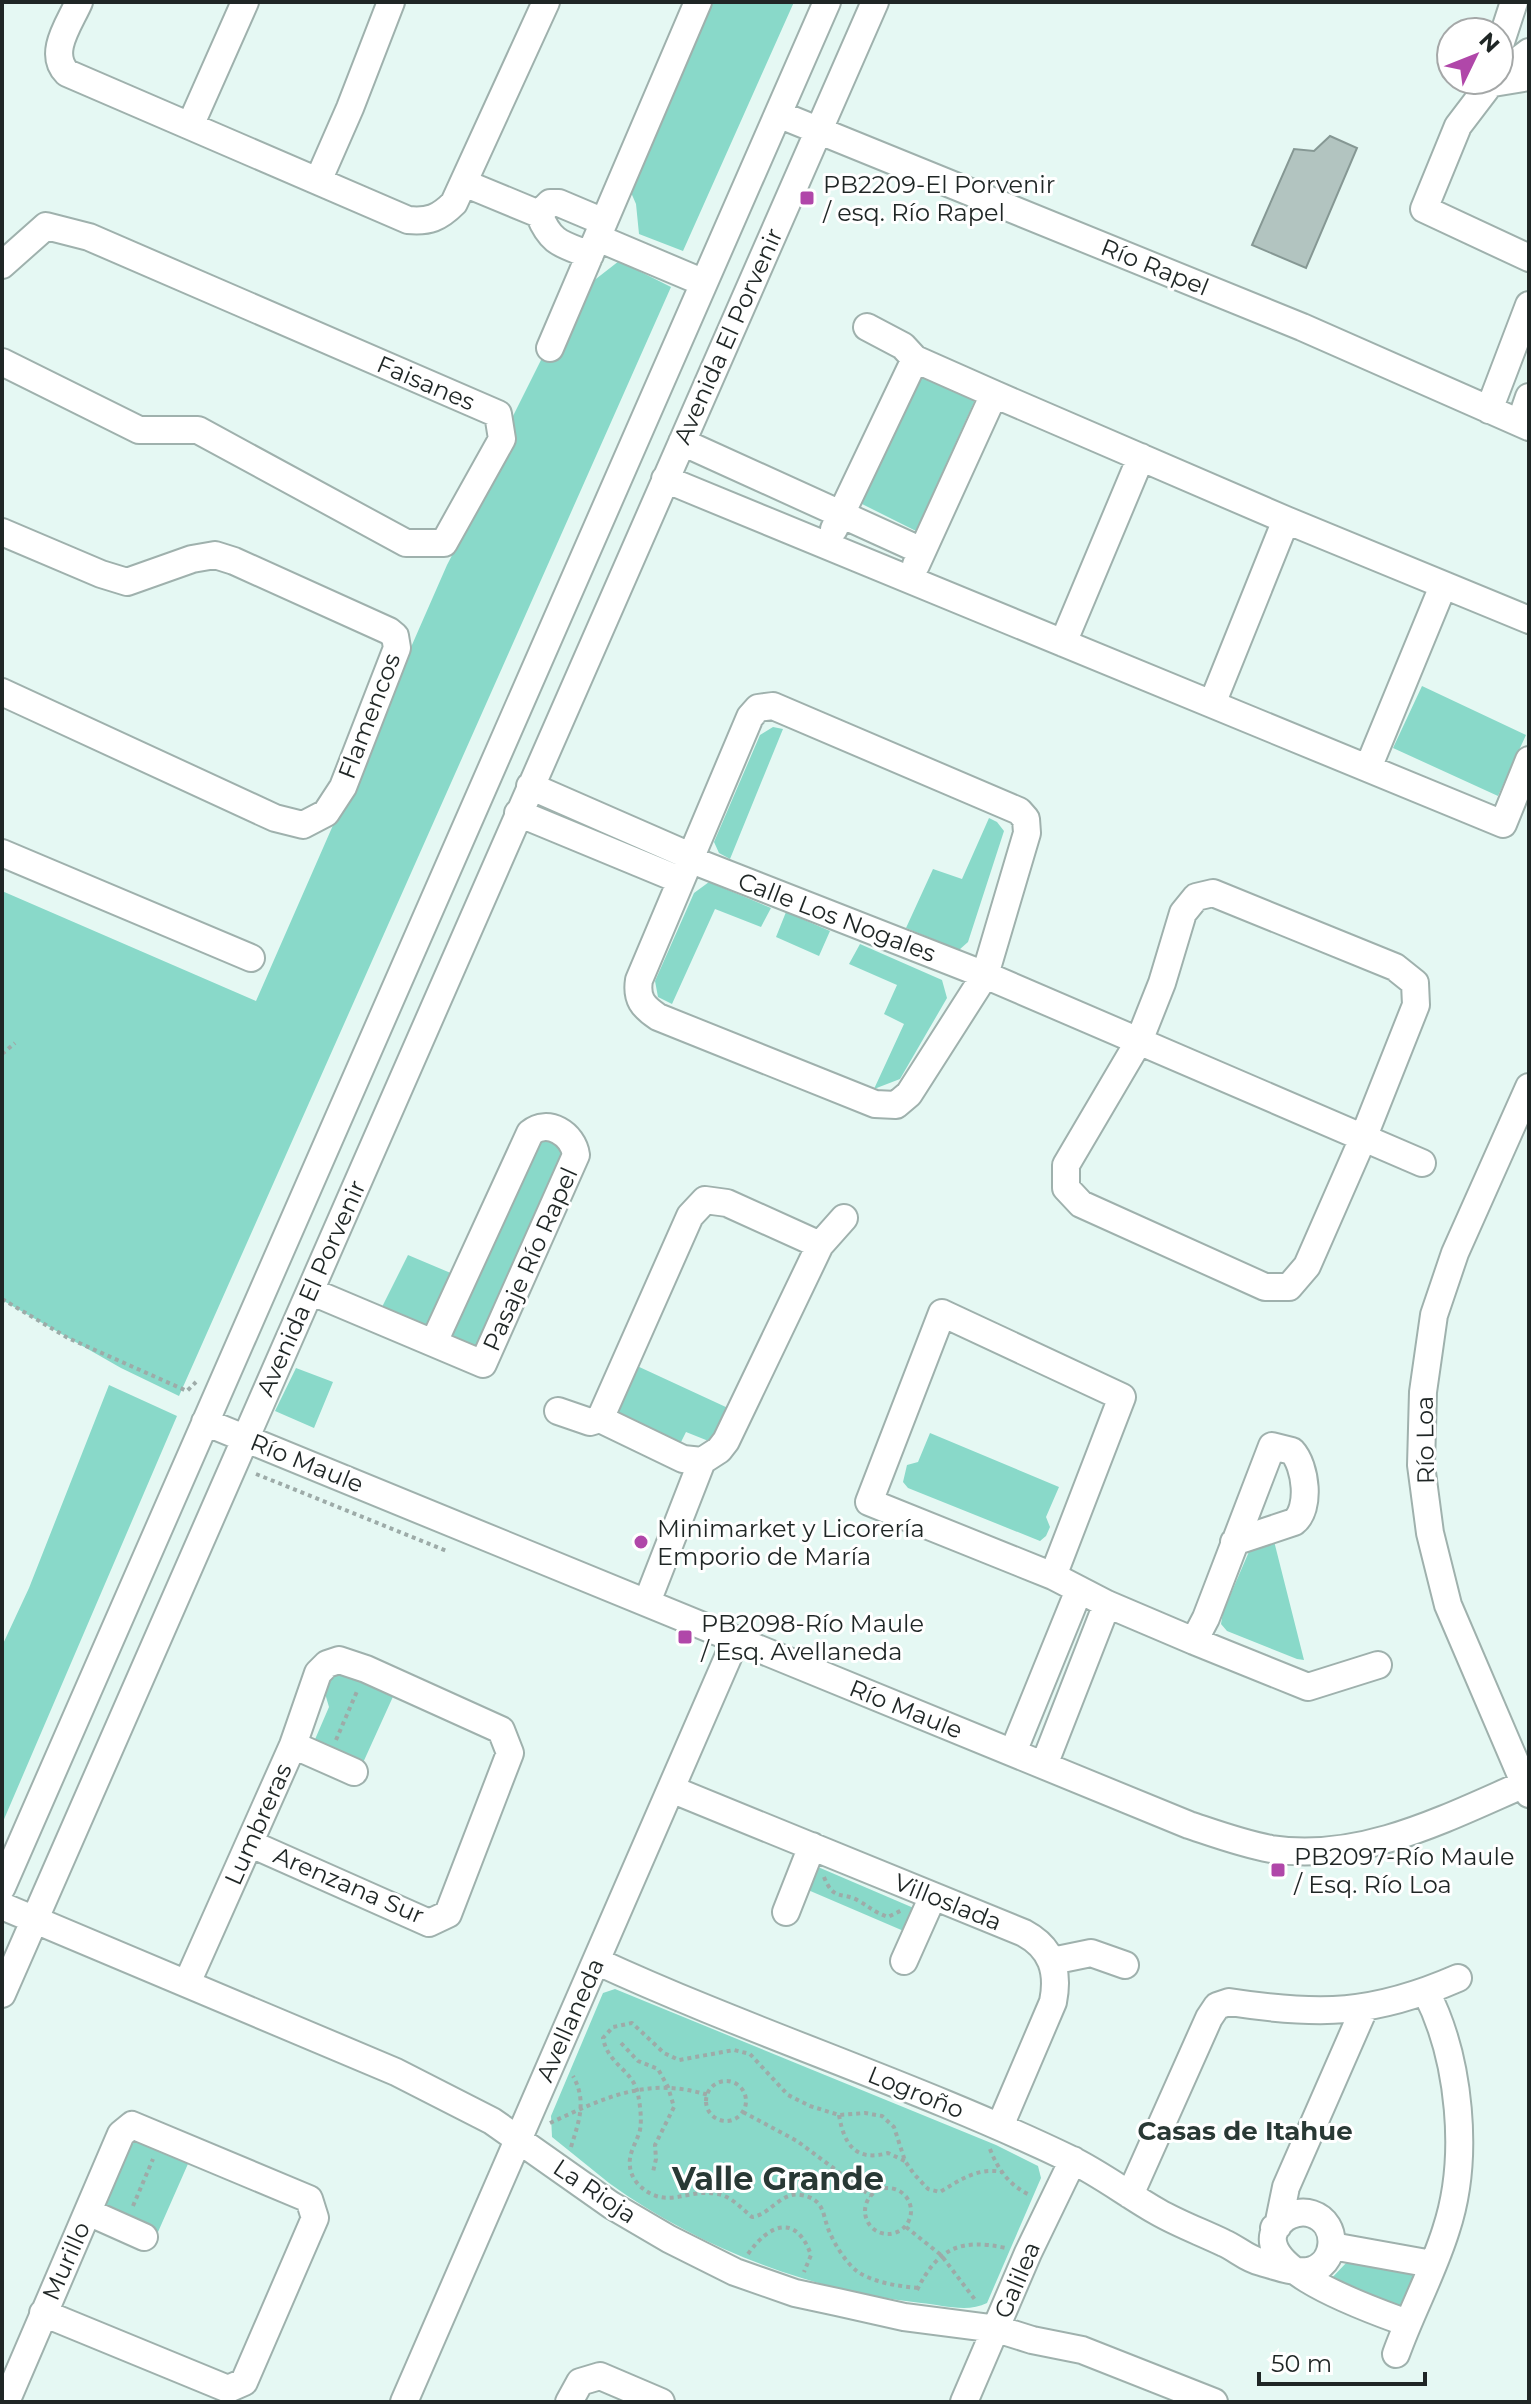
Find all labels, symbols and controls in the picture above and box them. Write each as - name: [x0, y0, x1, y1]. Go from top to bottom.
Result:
- north arrow: [1435, 16, 1515, 96]
- text: N: [1473, 27, 1505, 58]
- place label: PB2209-El Porvenir / esq. Río Rapel: [822, 170, 1055, 227]
- marker: PB2209-El Porvenir / esq. Río Rapel: [798, 189, 816, 207]
- street label: Avenida El Porvenir: [667, 224, 789, 448]
- street label: Río Rapel: [1097, 232, 1213, 302]
- street label: Faisanes: [373, 349, 479, 417]
- street label: Flamencos: [332, 649, 406, 783]
- street label: Calle Los Nogales: [734, 866, 940, 968]
- street label: Pasaje Río Rapel: [476, 1163, 584, 1355]
- street label: Avenida El Porvenir: [250, 1176, 372, 1400]
- street label: Río Loa: [1410, 1396, 1440, 1484]
- street label: Río Maule: [246, 1427, 368, 1499]
- place label: Minimarket y Licorería Emporio de María: [657, 1514, 925, 1571]
- marker: Minimarket y Licorería Emporio de María: [632, 1533, 650, 1551]
- place label: PB2098-Río Maule / Esq. Avellaneda: [700, 1609, 924, 1666]
- marker: PB2098-Río Maule / Esq. Avellaneda: [676, 1628, 694, 1646]
- street label: Río Maule: [845, 1673, 967, 1745]
- street label: Lumbreras: [218, 1759, 298, 1889]
- street label: Arenzana Sur: [269, 1840, 429, 1930]
- place label: PB2097-Río Maule / Esq. Río Loa: [1293, 1842, 1514, 1899]
- marker: PB2097-Río Maule / Esq. Río Loa: [1269, 1861, 1287, 1879]
- street label: Villoslada: [890, 1867, 1006, 1937]
- street label: Avellaneda: [530, 1954, 610, 2086]
- street label: Logroño: [864, 2060, 968, 2124]
- district label: Casas de Itahue: [1137, 2115, 1353, 2147]
- street label: La Rioja: [548, 2153, 642, 2229]
- district label: Valle Grande: [671, 2159, 884, 2198]
- street label: Murillo: [36, 2217, 96, 2305]
- street label: Galilea: [988, 2237, 1046, 2323]
- scale bar: [1259, 2336, 1425, 2386]
- text: 50 m: [1271, 2349, 1332, 2378]

